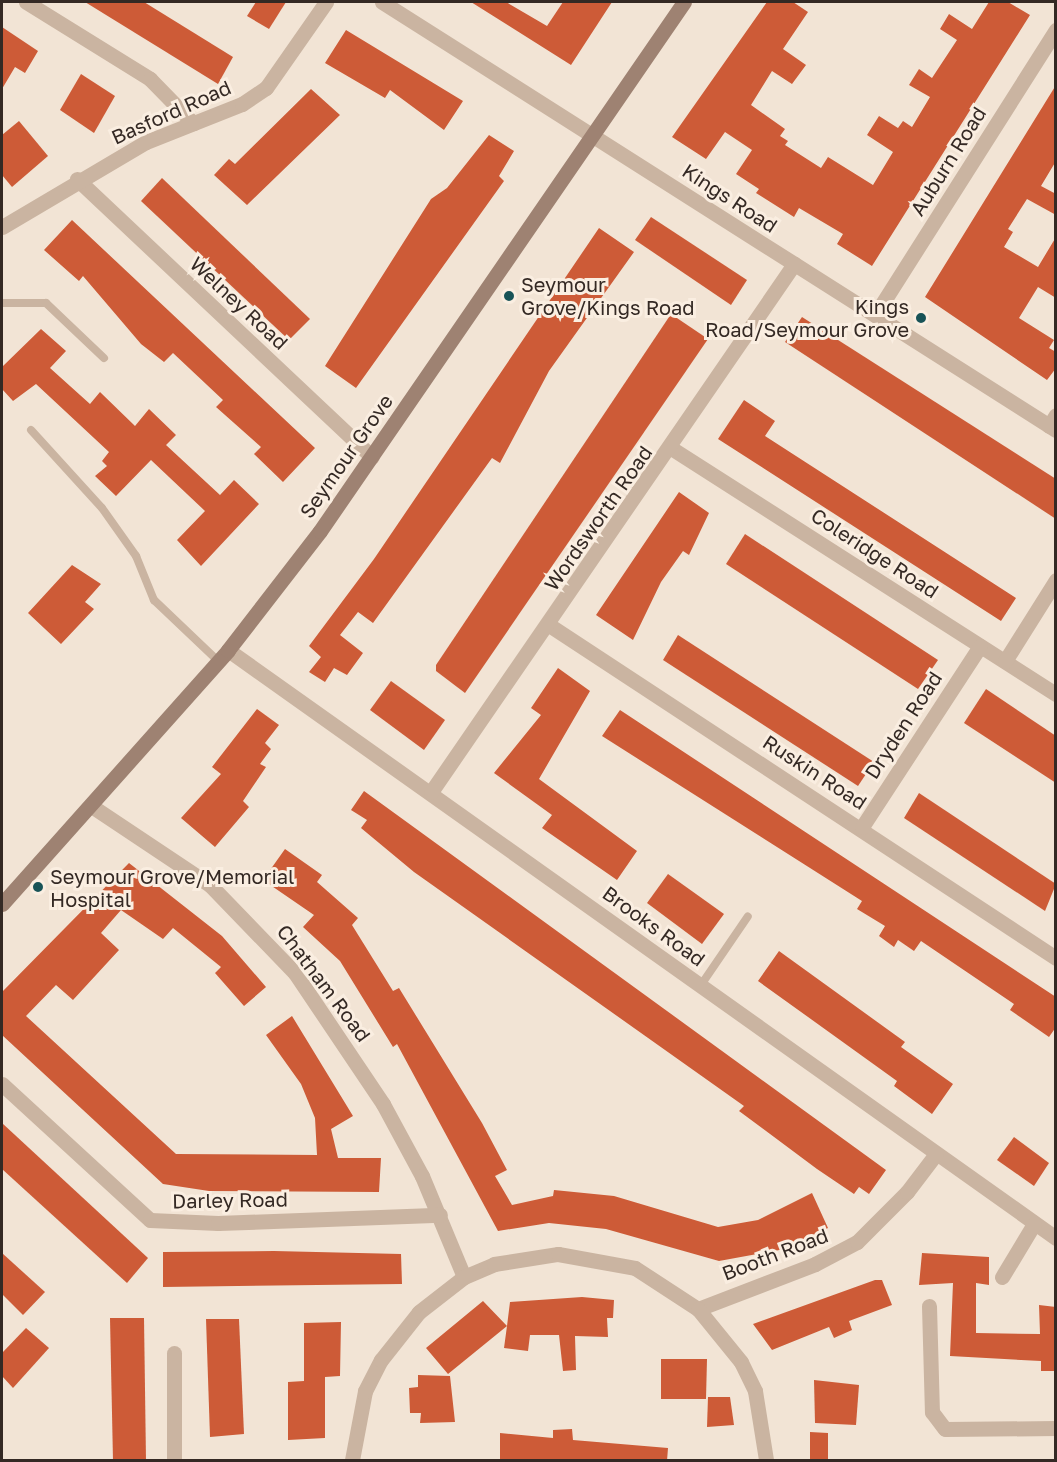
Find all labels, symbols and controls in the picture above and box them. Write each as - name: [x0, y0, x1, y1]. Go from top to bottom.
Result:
- street label: Basford Road: [108, 75, 234, 149]
- street label: Auburn Road: [905, 102, 991, 220]
- street label: Kings Road: [678, 158, 782, 238]
- street label: Welney Road: [185, 252, 293, 354]
- place label: Seymour Grove/Kings Road: [521, 272, 695, 319]
- marker: Seymour Grove/Kings Road: [502, 289, 516, 303]
- place label: Kings Road/Seymour Grove: [705, 294, 909, 341]
- marker: Kings Road/Seymour Grove: [914, 311, 928, 325]
- street label: Seymour Grove: [294, 390, 398, 522]
- street label: Wordsworth Road: [539, 441, 657, 595]
- street label: Coleridge Road: [807, 503, 943, 603]
- street label: Dryden Road: [859, 667, 947, 783]
- street label: Ruskin Road: [759, 730, 871, 814]
- place label: Seymour Grove/Memorial Hospital: [50, 864, 294, 911]
- marker: Seymour Grove/Memorial Hospital: [31, 880, 45, 894]
- street label: Brooks Road: [598, 881, 710, 971]
- street label: Chatham Road: [272, 920, 376, 1046]
- street label: Darley Road: [172, 1187, 288, 1213]
- street label: Booth Road: [719, 1223, 831, 1285]

